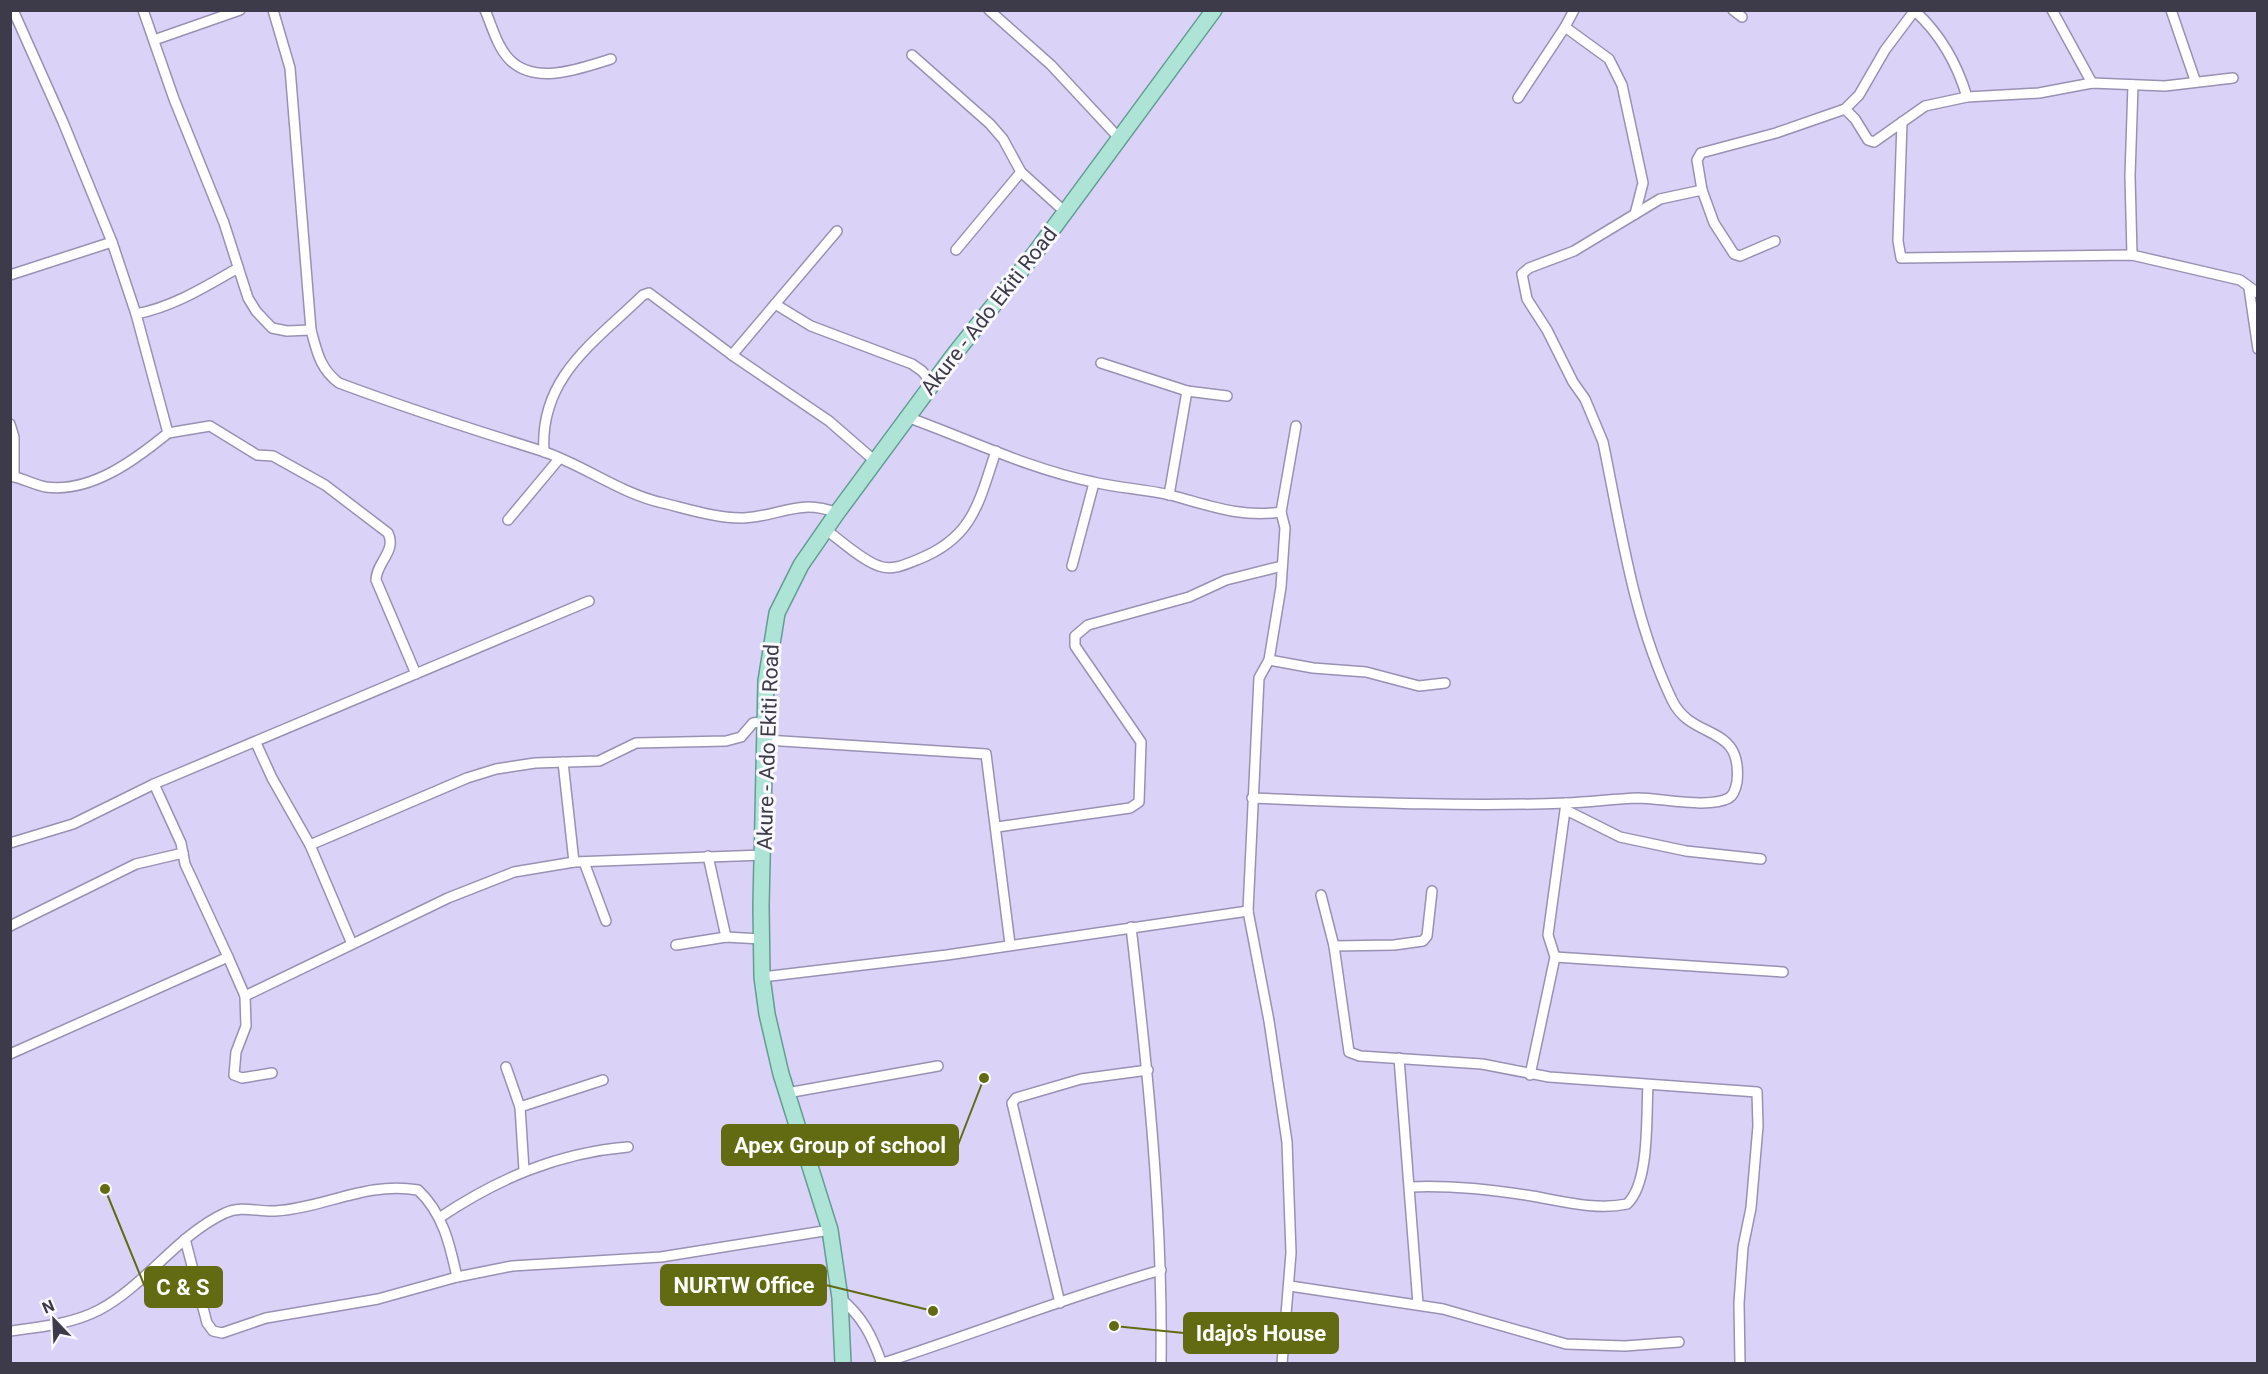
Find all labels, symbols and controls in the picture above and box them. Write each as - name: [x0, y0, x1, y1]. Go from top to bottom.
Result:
- street label: Akure - Ado Ekiti Road: [916, 222, 1062, 400]
- street label: Akure - Ado Ekiti Road: [752, 644, 784, 850]
- callout: Apex Group of school: [722, 1125, 958, 1165]
- text: Apex Group of school: [734, 1133, 946, 1158]
- callout: NURTW Office: [661, 1265, 826, 1305]
- callout: C & S: [145, 1267, 222, 1307]
- text: NURTW Office: [674, 1273, 815, 1298]
- text: C & S: [156, 1275, 210, 1300]
- north arrow: [24, 1290, 84, 1350]
- text: N: [39, 1296, 57, 1318]
- callout: Idajo's House: [1184, 1313, 1338, 1353]
- text: Idajo's House: [1196, 1321, 1326, 1346]

